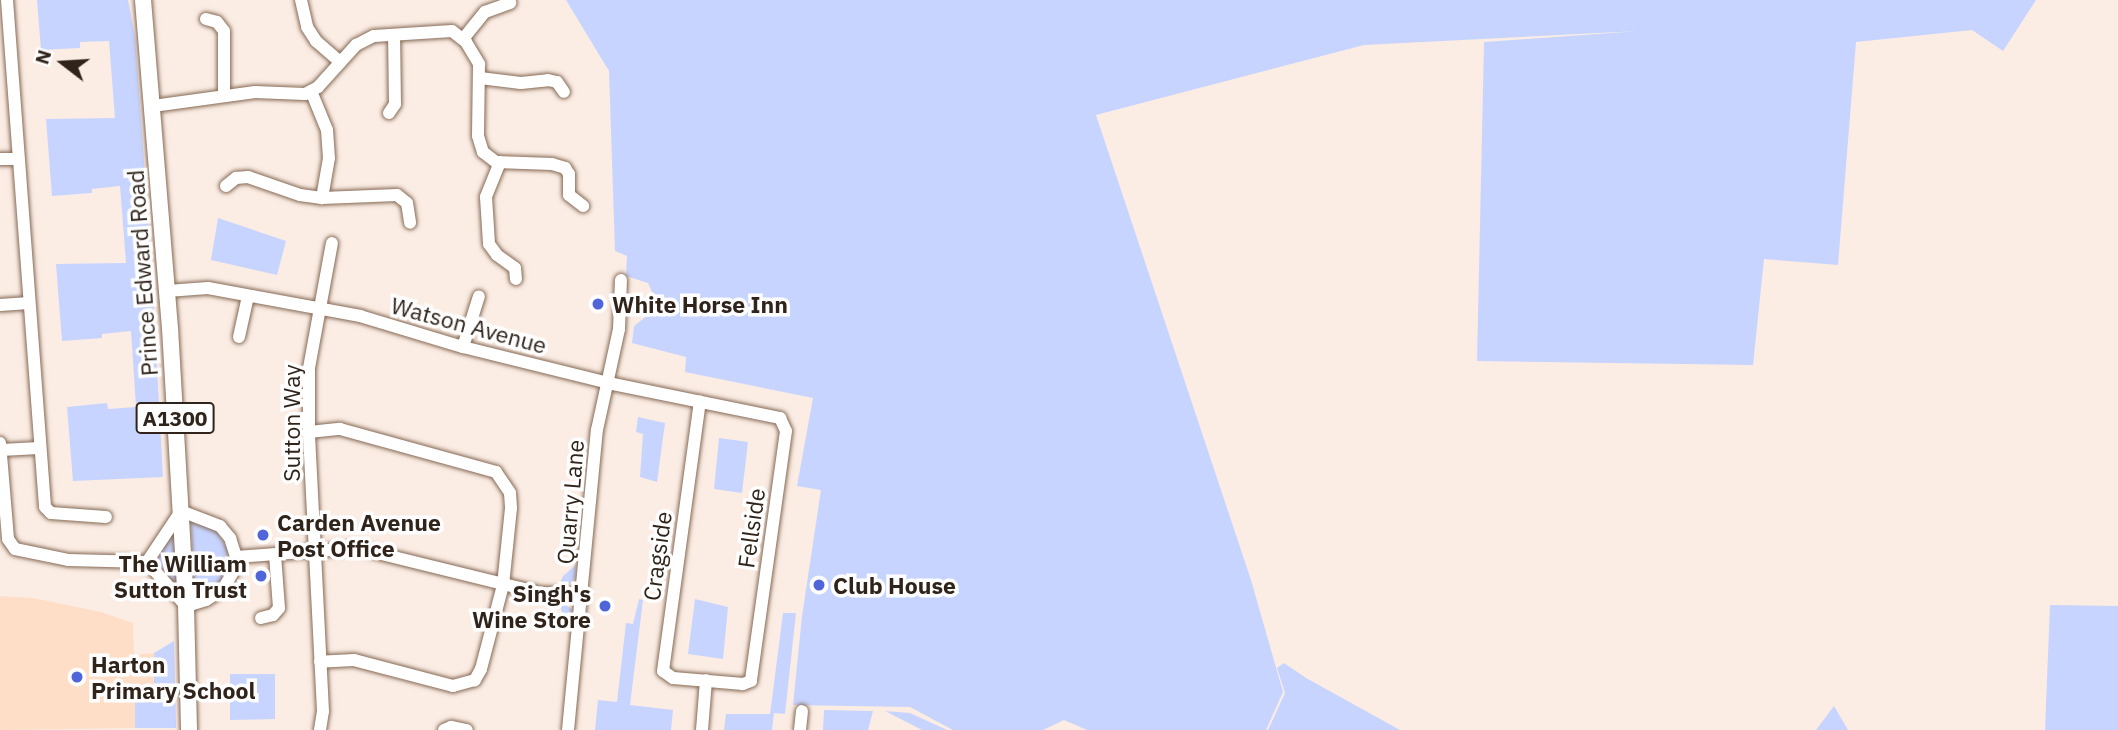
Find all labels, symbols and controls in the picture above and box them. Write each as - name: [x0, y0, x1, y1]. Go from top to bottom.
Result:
- north arrow: [28, 28, 98, 98]
- text: N: [29, 47, 56, 67]
- street label: Prince Edward Road: [121, 169, 163, 377]
- place label: White Horse Inn: [612, 290, 788, 318]
- street label: Watson Avenue: [388, 291, 550, 359]
- marker: White Horse Inn: [590, 296, 606, 312]
- street label: Sutton Way: [277, 364, 305, 482]
- road number: A1300: [135, 400, 215, 436]
- street label: Quarry Lane: [551, 438, 589, 566]
- street label: Fellside: [732, 486, 770, 570]
- place label: Carden Avenue Post Office: [277, 508, 441, 562]
- street label: Cragside: [637, 510, 677, 602]
- marker: Carden Avenue Post Office: [255, 527, 271, 543]
- place label: The William Sutton Trust: [114, 549, 247, 603]
- marker: The William Sutton Trust: [253, 568, 269, 584]
- place label: Club House: [833, 571, 956, 599]
- marker: Club House: [811, 577, 827, 593]
- place label: Singh's Wine Store: [472, 579, 591, 633]
- marker: Singh's Wine Store: [597, 598, 613, 614]
- place label: Harton Primary School: [91, 650, 255, 704]
- marker: Harton Primary School: [69, 669, 85, 685]

